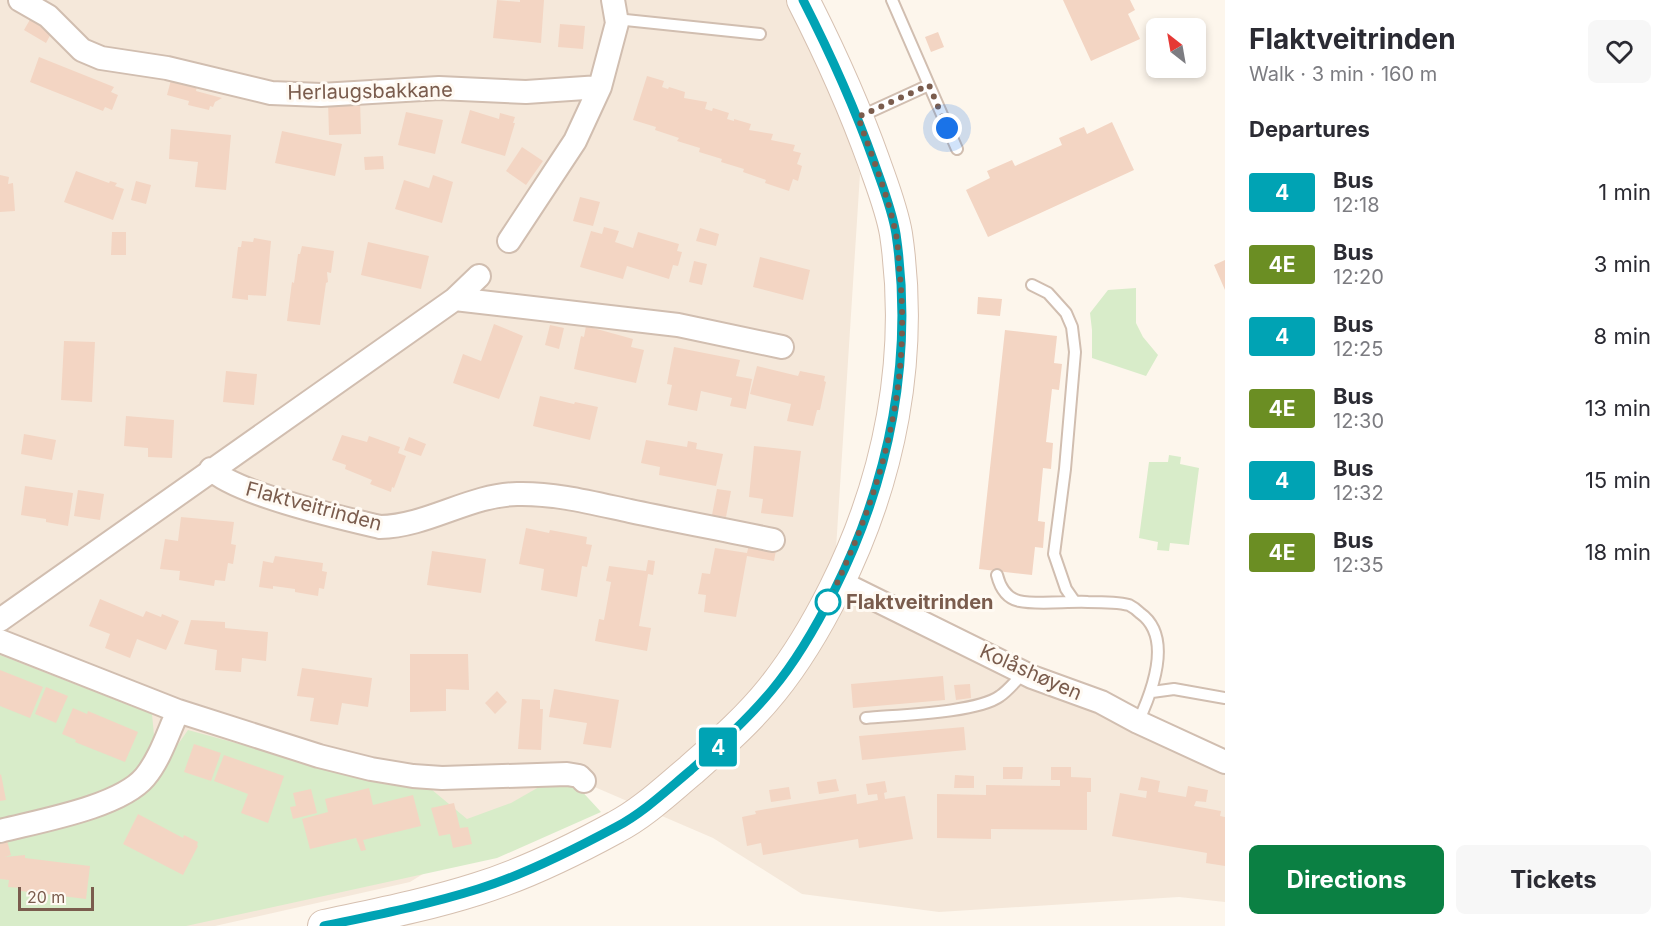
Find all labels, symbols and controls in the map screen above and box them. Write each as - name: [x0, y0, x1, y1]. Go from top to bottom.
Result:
- north arrow: [1146, 18, 1206, 78]
- map controls: [1146, 18, 1206, 78]
- button: heart: [1588, 20, 1651, 83]
- text: Flaktveitrinden: [1249, 22, 1456, 56]
- text: Walk · 3 min · 160 m: [1249, 62, 1437, 86]
- street label: Herlaugsbakkane: [287, 78, 453, 104]
- your location: [932, 113, 962, 143]
- text: Departures: [1249, 116, 1370, 142]
- text: Bus: [1333, 167, 1374, 193]
- text: 1 min: [1598, 179, 1651, 205]
- text: 4: [1275, 180, 1289, 205]
- text: 12:18: [1333, 193, 1380, 217]
- text: Bus: [1333, 239, 1374, 265]
- text: 3 min: [1594, 251, 1651, 277]
- text: 4E: [1269, 252, 1295, 277]
- text: 12:20: [1333, 265, 1384, 289]
- text: Bus: [1333, 311, 1374, 337]
- text: 8 min: [1594, 323, 1651, 349]
- text: 4: [1275, 324, 1289, 349]
- text: 12:25: [1333, 337, 1383, 361]
- text: Bus: [1333, 383, 1374, 409]
- text: 13 min: [1585, 395, 1651, 421]
- text: 4E: [1269, 396, 1295, 421]
- text: 12:30: [1333, 409, 1384, 433]
- text: Bus: [1333, 455, 1374, 481]
- text: 15 min: [1585, 467, 1651, 493]
- text: 4: [1275, 468, 1289, 493]
- street label: Flaktveitrinden: [243, 476, 385, 536]
- text: 12:32: [1333, 481, 1384, 505]
- text: Bus: [1333, 527, 1374, 553]
- text: 18 min: [1585, 539, 1651, 565]
- text: 4E: [1269, 540, 1295, 565]
- text: 12:35: [1333, 553, 1384, 577]
- marker: Flaktveitrinden: [815, 589, 841, 615]
- place label: Flaktveitrinden: [846, 590, 994, 614]
- street label: Kolåshøyen: [976, 639, 1086, 705]
- line badge: 4: [698, 728, 738, 766]
- text: 4: [711, 735, 725, 760]
- button: Directions: [1249, 845, 1444, 914]
- button: Tickets: [1456, 845, 1651, 914]
- scale bar: [18, 884, 94, 912]
- text: 20 m: [27, 887, 65, 907]

